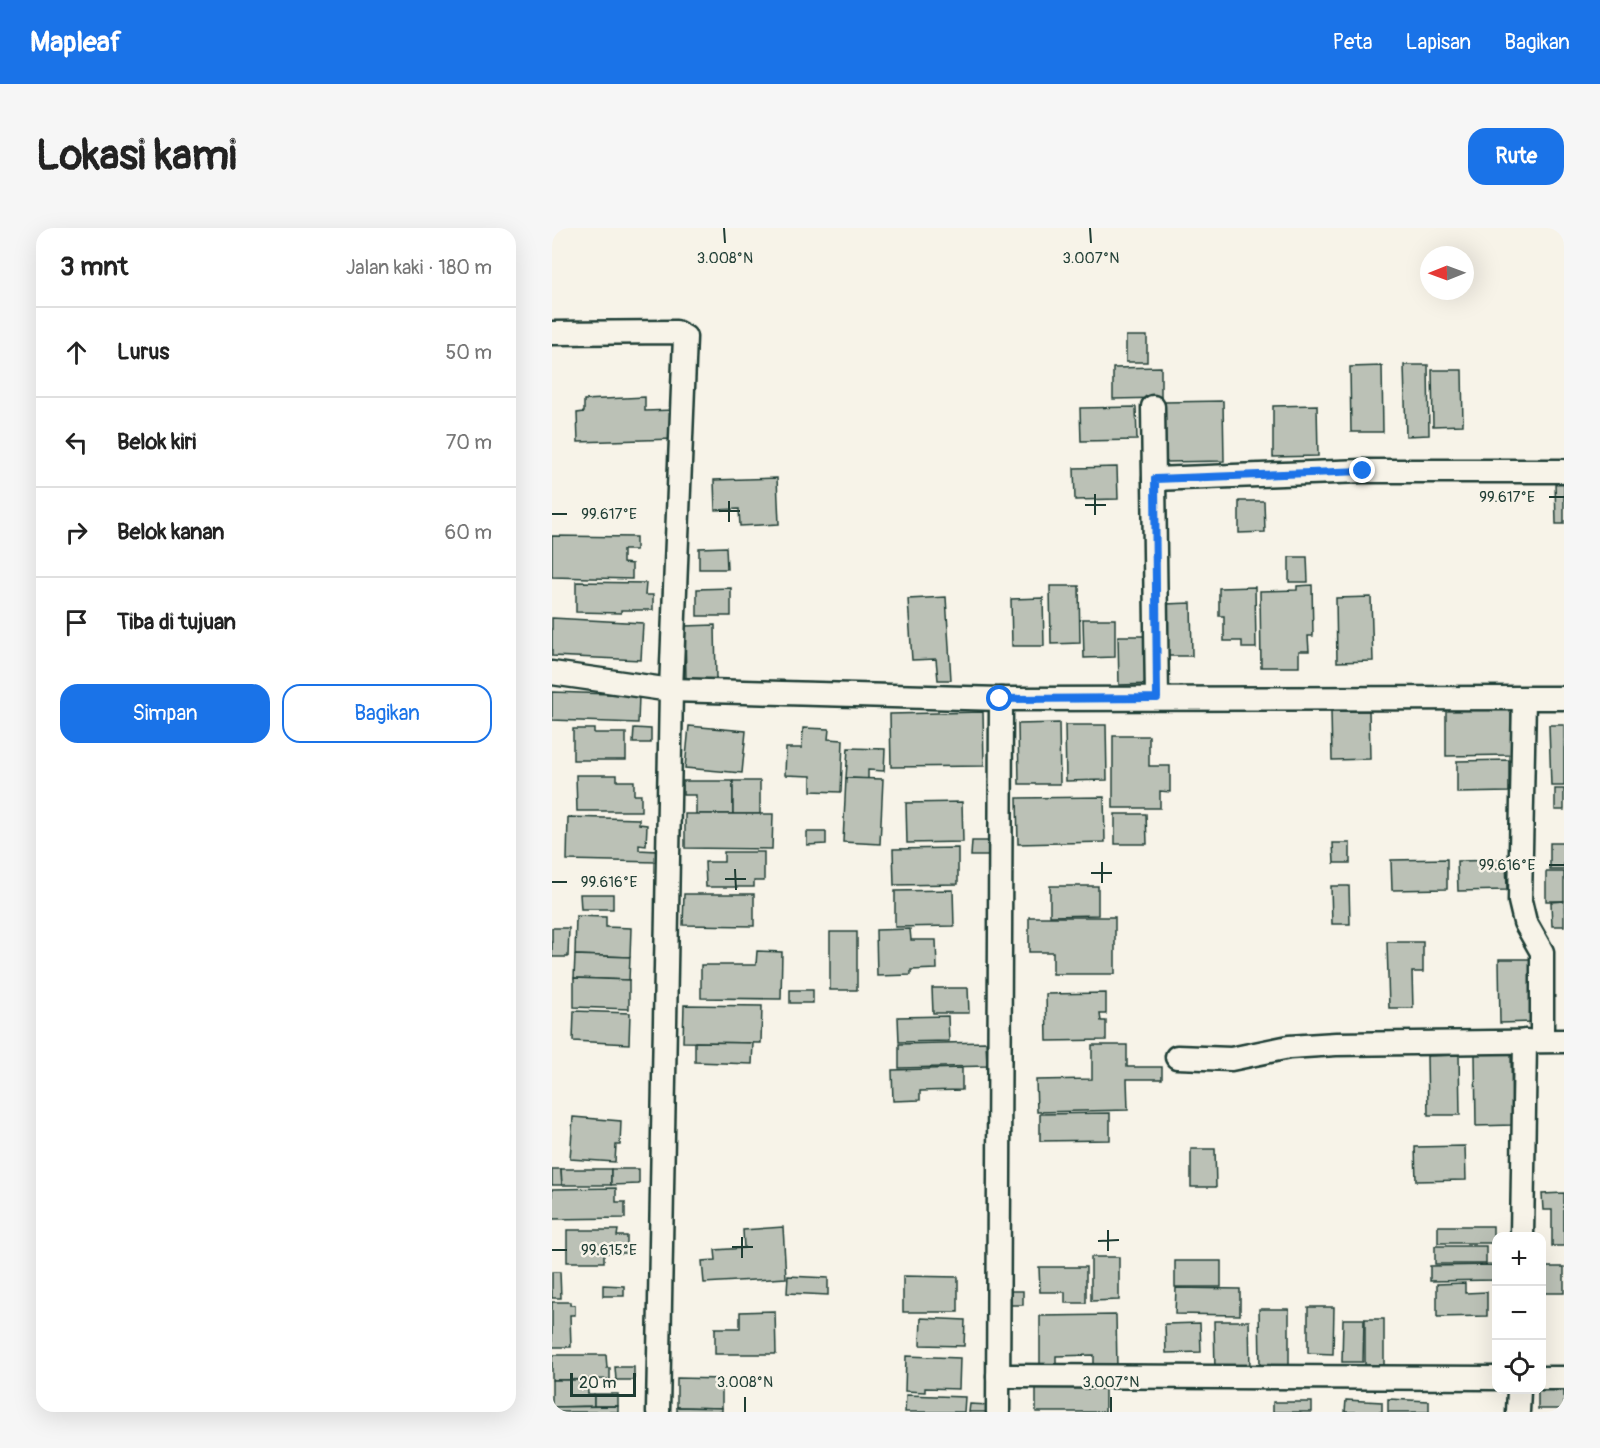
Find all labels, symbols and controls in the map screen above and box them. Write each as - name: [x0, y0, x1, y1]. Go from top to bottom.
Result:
- text: Mapleaf: [30, 25, 121, 60]
- text: Peta: [1332, 29, 1373, 56]
- text: Lapisan: [1406, 29, 1471, 56]
- text: Bagikan: [1504, 29, 1570, 56]
- button: Rute: [1468, 128, 1564, 185]
- text: Lokasi kami: [36, 130, 236, 182]
- north arrow: [1420, 246, 1474, 300]
- text: 3.008°N: [697, 249, 753, 268]
- text: 3.007°N: [1063, 249, 1119, 268]
- text: 3 mnt: [60, 251, 128, 283]
- text: Jalan kaki · 180 m: [346, 255, 492, 280]
- icon: ahead: [60, 336, 93, 369]
- text: Lurus: [117, 338, 169, 366]
- text: 50 m: [445, 340, 492, 365]
- icon: left: [60, 426, 93, 459]
- text: Belok kiri: [117, 428, 196, 456]
- text: 70 m: [446, 430, 492, 455]
- route end: [1349, 457, 1375, 483]
- text: 99.617°E: [1479, 488, 1535, 507]
- text: 99.617°E: [581, 505, 637, 524]
- icon: right: [60, 516, 93, 549]
- text: Belok kanan: [117, 518, 225, 546]
- text: 60 m: [445, 520, 492, 545]
- icon: arrive: [60, 606, 93, 639]
- text: Tiba di tujuan: [117, 608, 236, 636]
- button: Simpan: [60, 684, 270, 743]
- button: Bagikan: [282, 684, 492, 743]
- route start: [986, 685, 1012, 711]
- text: 99.616°E: [1479, 856, 1535, 875]
- text: 99.616°E: [581, 873, 637, 892]
- map controls: [1492, 1232, 1546, 1394]
- button: +: [1492, 1232, 1546, 1286]
- text: 99.615°E: [581, 1241, 637, 1260]
- button: −: [1492, 1286, 1546, 1340]
- button: locate: [1492, 1340, 1546, 1394]
- scale bar: [570, 1370, 636, 1398]
- text: 20 m: [579, 1373, 617, 1393]
- text: 3.008°N: [717, 1373, 773, 1392]
- text: 3.007°N: [1083, 1373, 1139, 1392]

